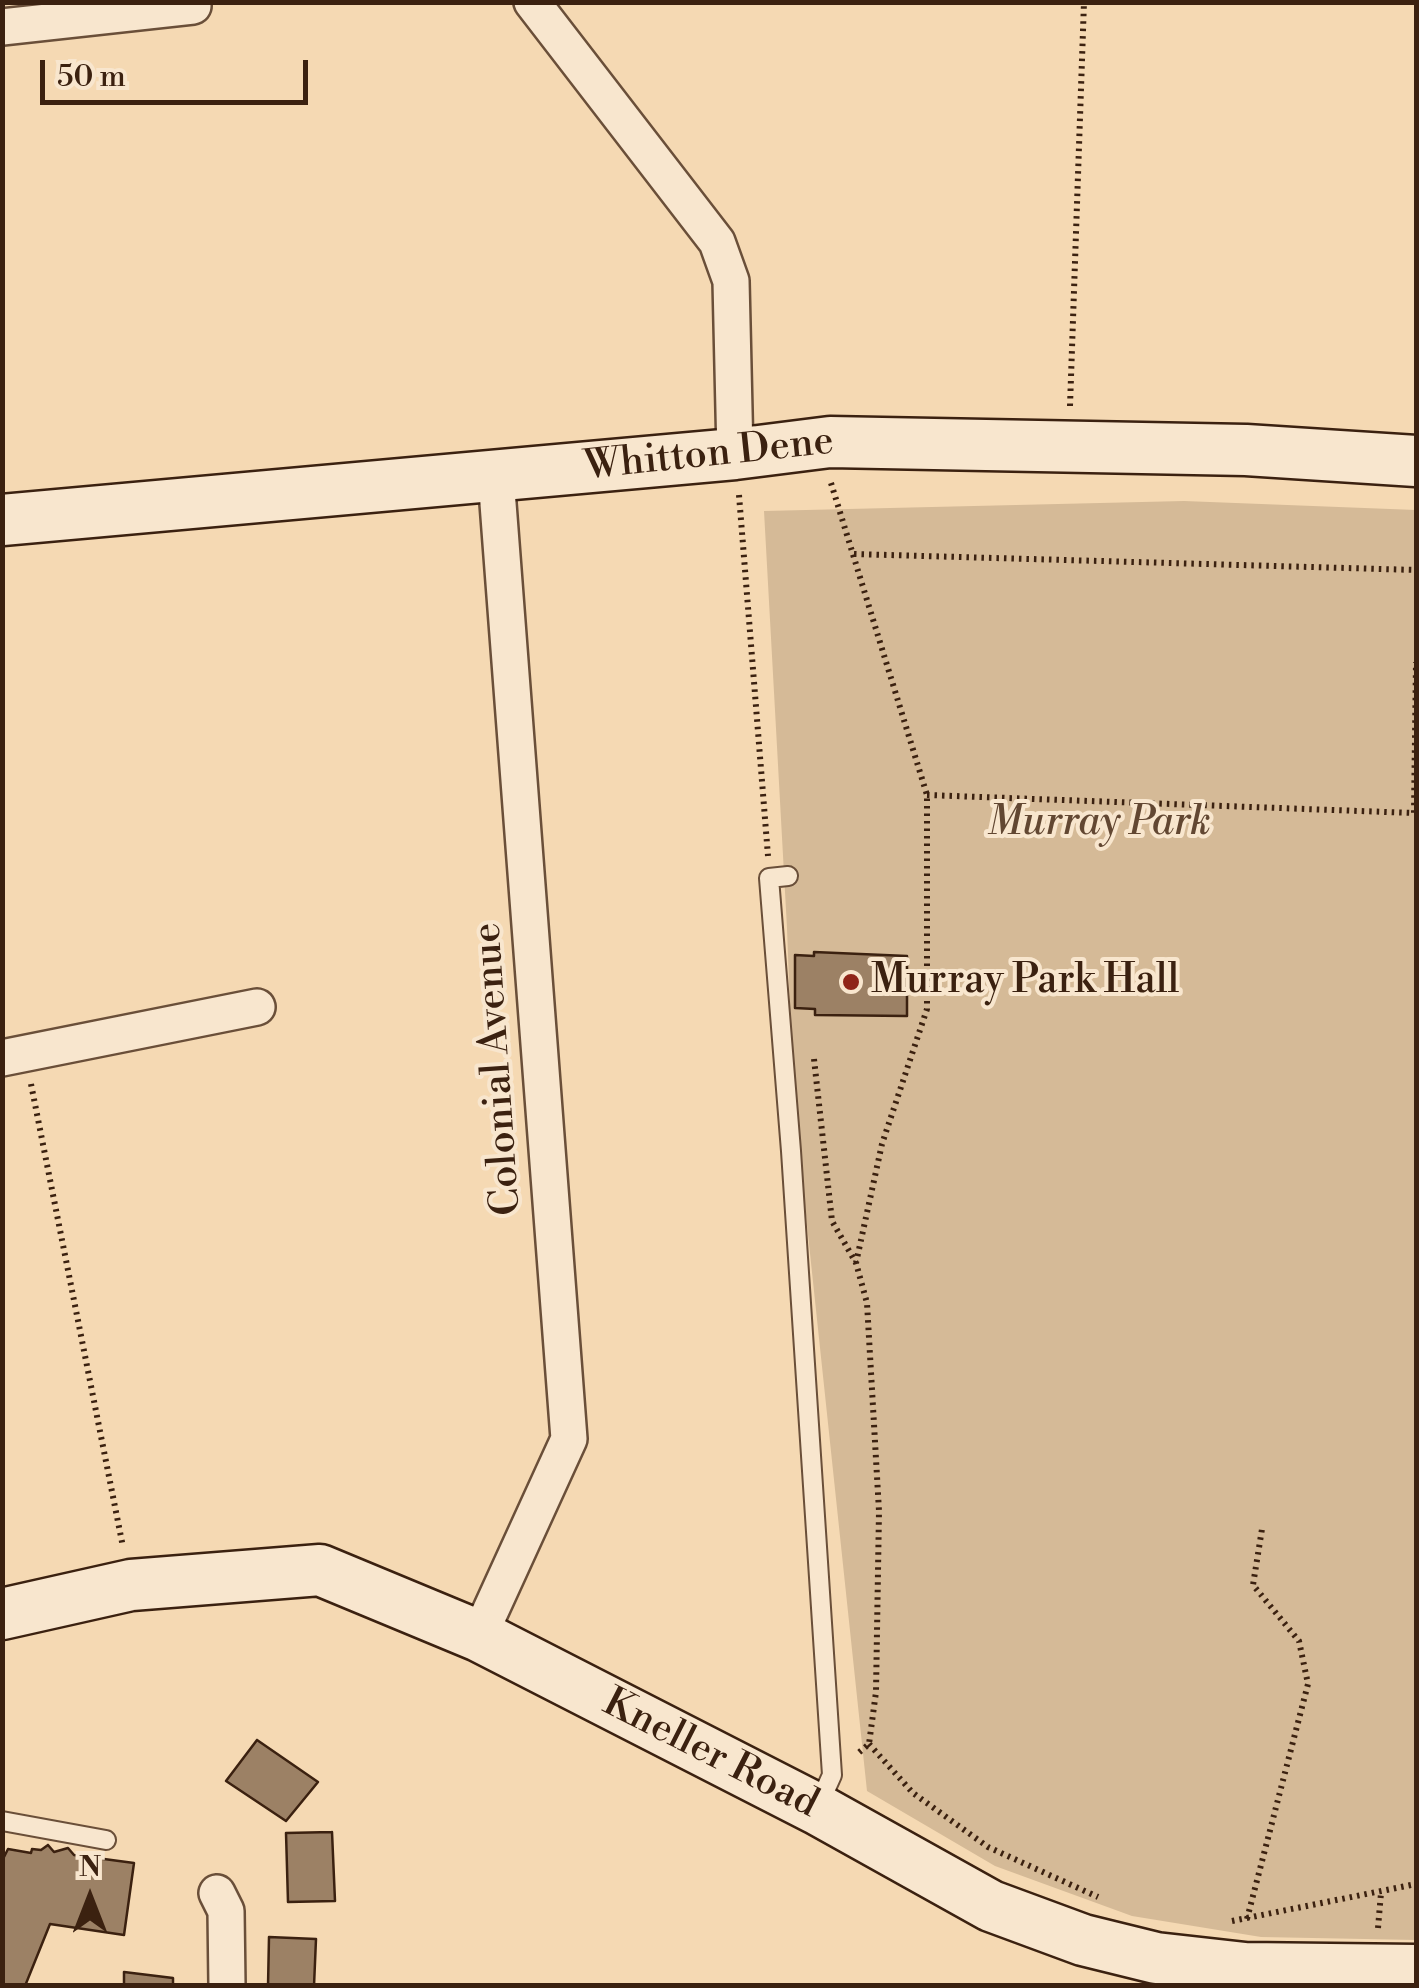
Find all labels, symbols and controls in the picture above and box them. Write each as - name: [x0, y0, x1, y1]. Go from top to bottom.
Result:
- scale bar: [45, 40, 312, 102]
- text: 50 m: [57, 58, 126, 96]
- street label: Whitton Dene: [582, 419, 836, 493]
- park label: Murray Park: [987, 800, 1211, 848]
- street label: Colonial Avenue: [465, 921, 533, 1217]
- place label: Murray Park Hall: [871, 958, 1179, 1006]
- marker: Murray Park Hall: [840, 971, 862, 993]
- street label: Kneller Road: [594, 1680, 826, 1830]
- north arrow: [40, 1848, 140, 1948]
- text: N: [79, 1850, 101, 1885]

